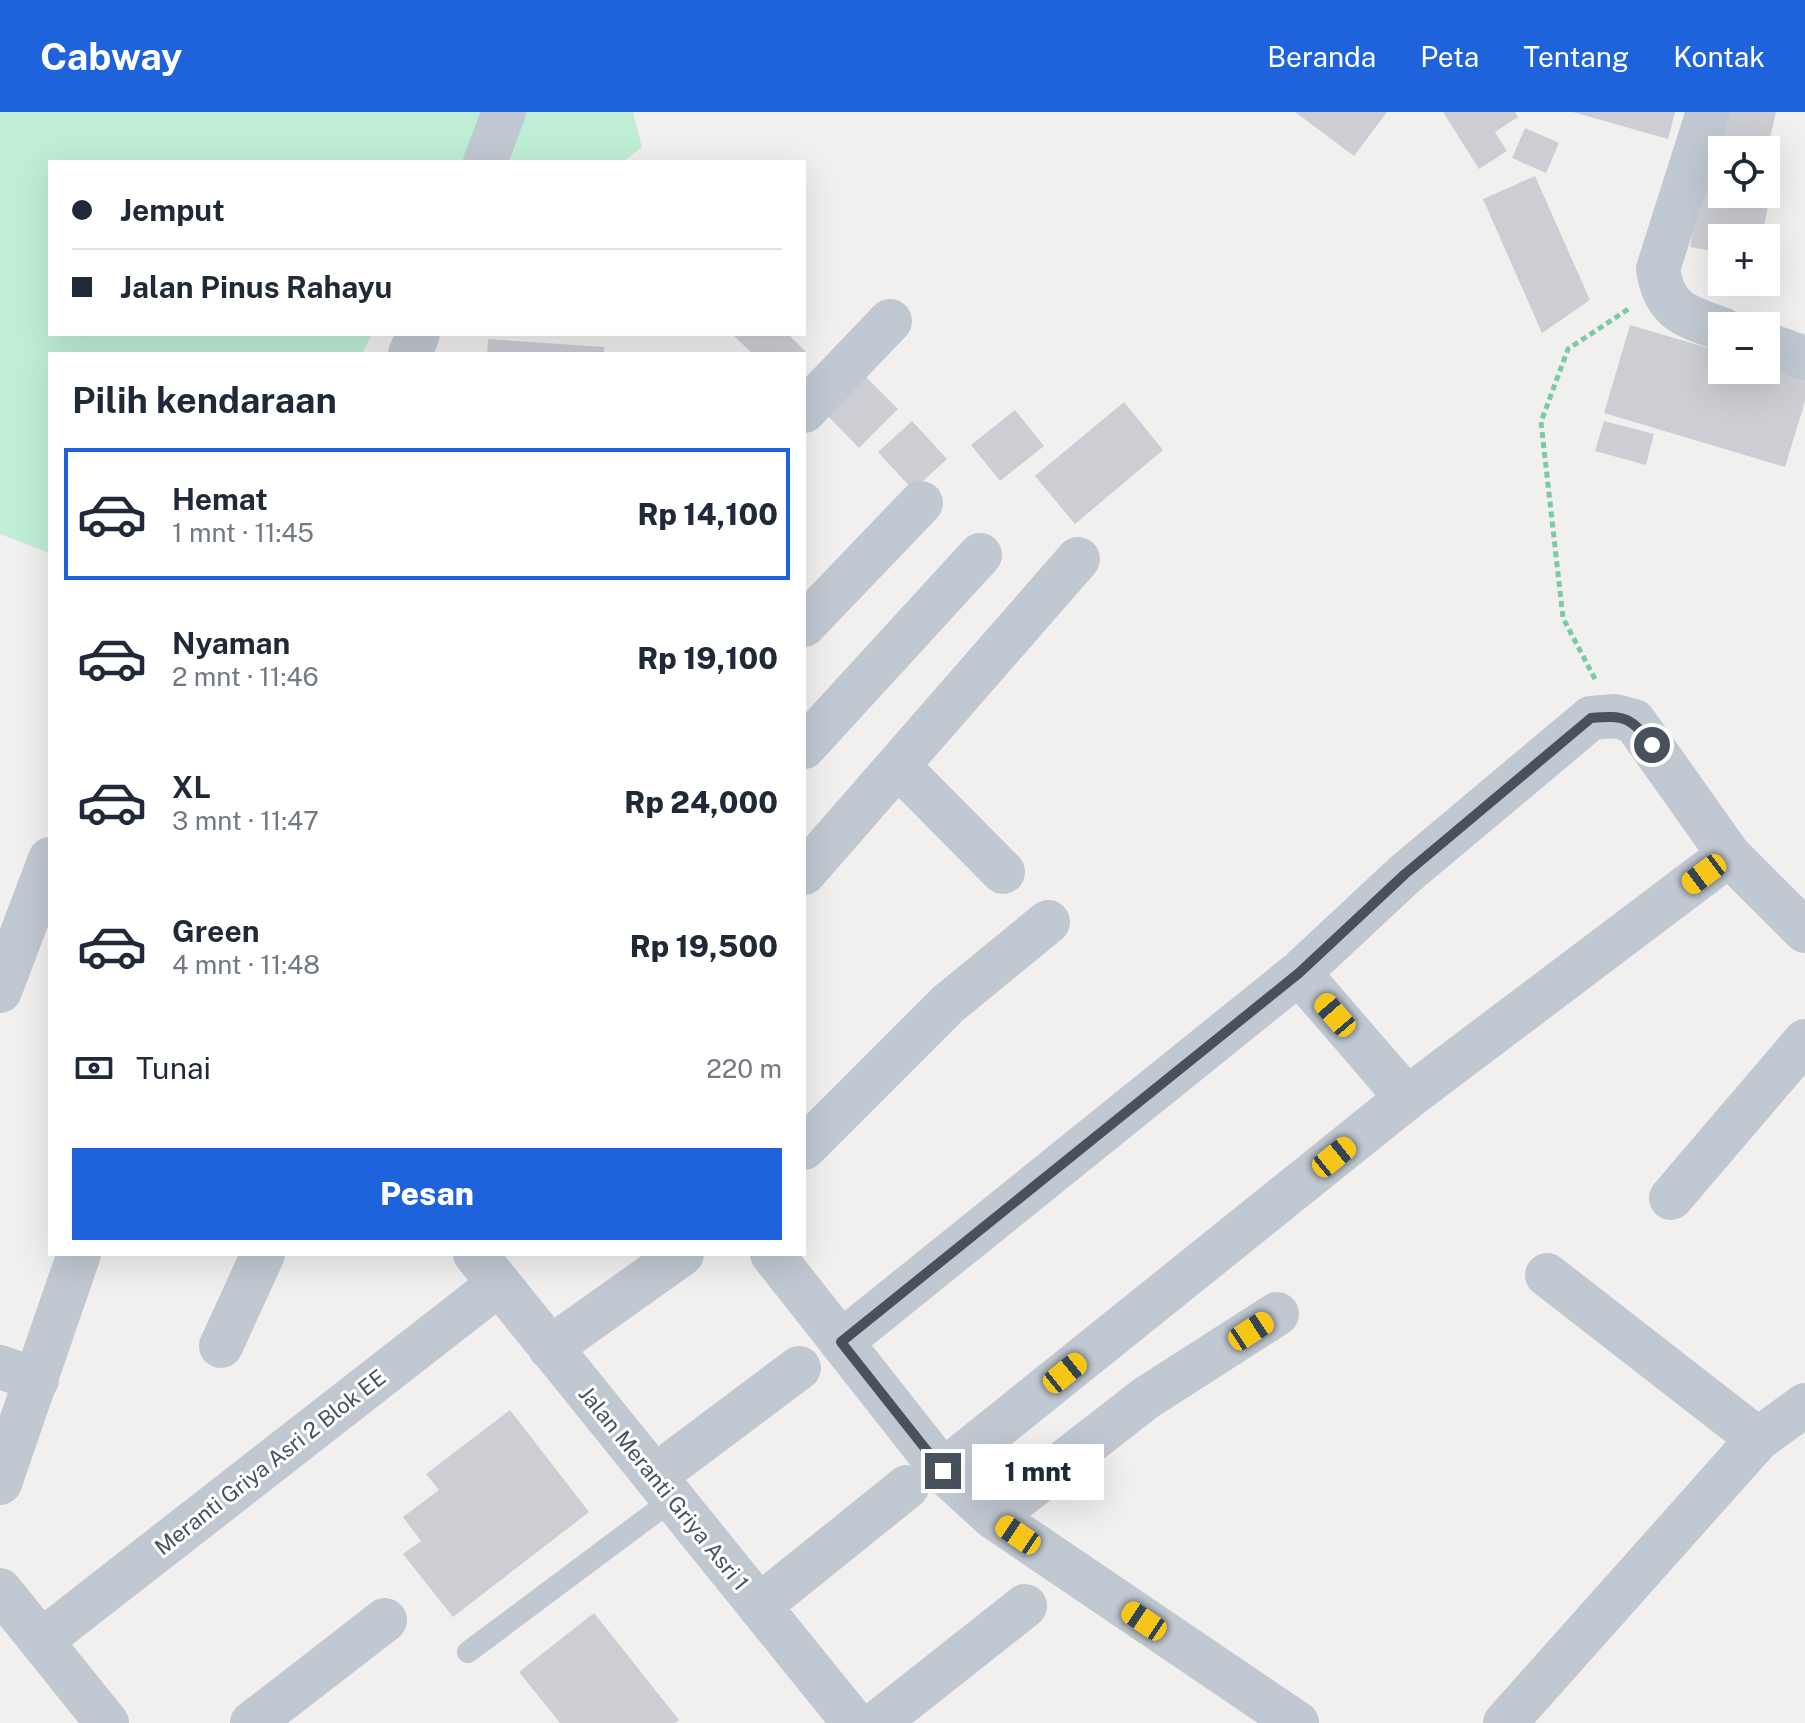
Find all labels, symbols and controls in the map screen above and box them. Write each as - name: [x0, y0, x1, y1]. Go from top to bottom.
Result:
- text: Cabway: [40, 34, 182, 79]
- text: Beranda: [1267, 40, 1376, 73]
- text: Peta: [1420, 40, 1479, 73]
- text: Tentang: [1523, 40, 1629, 73]
- text: Kontak: [1673, 40, 1765, 73]
- map controls: [1708, 136, 1780, 384]
- button: locate: [1708, 136, 1780, 208]
- text: Jemput: [120, 192, 225, 228]
- button: +: [1708, 224, 1780, 296]
- text: Jalan Pinus Rahayu: [120, 269, 392, 305]
- button: −: [1708, 312, 1780, 384]
- text: Pilih kendaraan: [72, 379, 337, 421]
- icon: car: [76, 478, 148, 550]
- text: Hemat: [172, 481, 268, 517]
- text: Rp 14,100: [637, 496, 778, 532]
- text: 1 mnt · 11:45: [172, 517, 314, 548]
- icon: car: [76, 622, 148, 694]
- text: Nyaman: [172, 625, 290, 661]
- text: Rp 19,100: [637, 640, 778, 676]
- text: 2 mnt · 11:46: [172, 661, 319, 692]
- route start: [1634, 727, 1670, 763]
- icon: car: [76, 766, 148, 838]
- text: XL: [172, 769, 211, 805]
- text: Rp 24,000: [624, 784, 778, 820]
- text: 3 mnt · 11:47: [172, 805, 319, 836]
- car: [1678, 850, 1730, 898]
- icon: car: [76, 910, 148, 982]
- text: Green: [172, 913, 259, 949]
- text: Rp 19,500: [630, 928, 778, 964]
- text: 4 mnt · 11:48: [172, 949, 320, 980]
- car: [1310, 989, 1360, 1041]
- icon: cash: [72, 1046, 116, 1090]
- text: Tunai: [136, 1050, 211, 1086]
- text: 220 m: [706, 1053, 782, 1084]
- car: [1308, 1133, 1360, 1181]
- button: Pesan: [72, 1148, 782, 1240]
- car: [1224, 1308, 1278, 1354]
- car: [1039, 1349, 1091, 1397]
- street label: Meranti Griya Asri 2 Blok EE: [149, 1364, 391, 1560]
- street label: Jalan Meranti Griya Asri 1: [574, 1381, 754, 1595]
- callout: 1 mnt: [971, 1443, 1103, 1499]
- route end: [925, 1453, 961, 1489]
- text: 1 mnt: [1004, 1456, 1072, 1487]
- car: [991, 1512, 1045, 1558]
- car: [1117, 1598, 1171, 1644]

